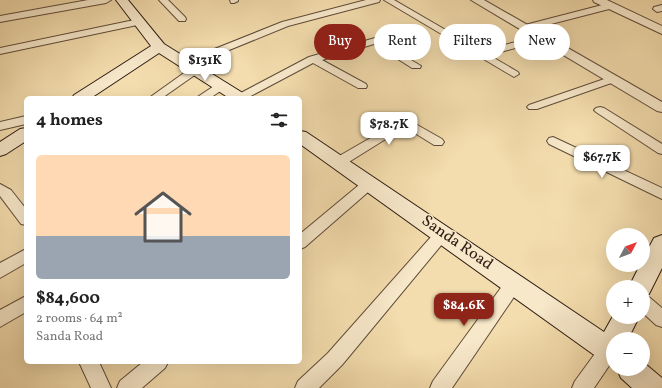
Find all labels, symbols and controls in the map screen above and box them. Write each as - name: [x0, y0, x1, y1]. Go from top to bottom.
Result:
- chip: Buy: [314, 24, 366, 60]
- chip: Rent: [374, 24, 431, 60]
- chip: Filters: [439, 24, 506, 60]
- chip: New: [514, 24, 570, 60]
- pin: $131K: [177, 48, 233, 82]
- text: $131K: [188, 52, 222, 70]
- text: 4 homes: [36, 109, 103, 132]
- icon: filters: [268, 109, 290, 131]
- pin: $78.7K: [356, 112, 422, 146]
- text: $78.7K: [369, 116, 409, 134]
- pin: $67.7K: [569, 145, 635, 179]
- text: $67.7K: [583, 149, 621, 167]
- icon: home: [127, 181, 199, 253]
- street label: Sanda Road: [417, 210, 497, 276]
- north arrow: [606, 228, 650, 272]
- map controls: [606, 228, 650, 376]
- button: +: [606, 280, 650, 324]
- text: $84,600: [36, 287, 100, 310]
- pin: $84.6K: [431, 293, 497, 327]
- text: $84.6K: [443, 297, 485, 315]
- text: 2 rooms · 64 m²: [36, 310, 123, 328]
- text: Sanda Road: [36, 328, 103, 346]
- button: −: [606, 332, 650, 376]

